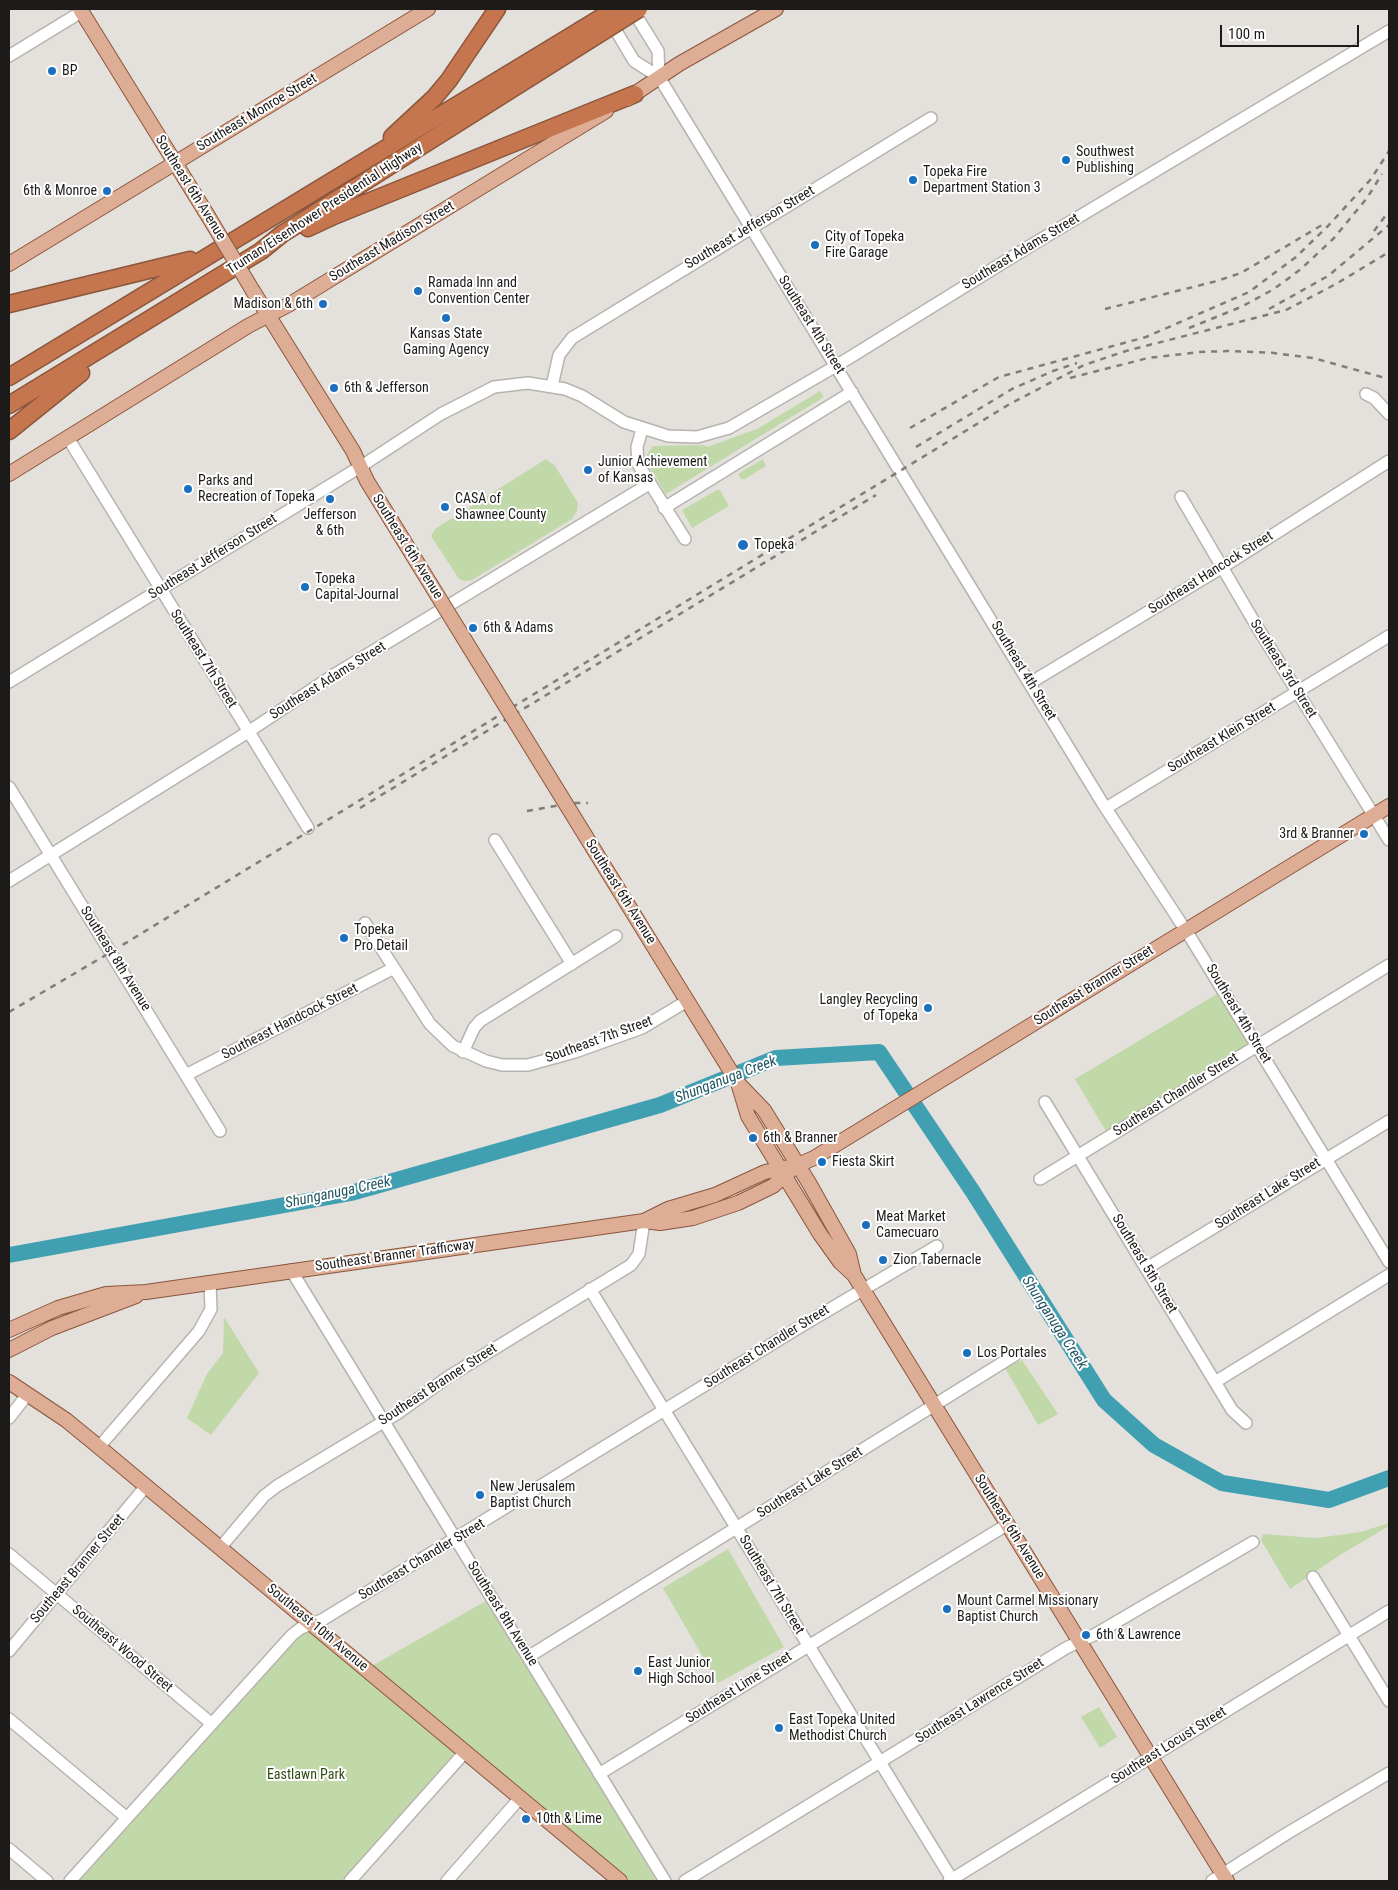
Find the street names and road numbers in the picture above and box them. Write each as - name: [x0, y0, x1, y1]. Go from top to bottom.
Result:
- street label: Southeast Monroe Street: [194, 70, 320, 156]
- street label: Southeast 6th Avenue: [151, 133, 229, 243]
- street label: Truman/Eisenhower Presidential Highway: [224, 139, 426, 279]
- street label: Southeast Jefferson Street: [682, 183, 818, 273]
- street label: Southeast Madison Street: [327, 198, 457, 286]
- street label: Southeast Adams Street: [959, 210, 1083, 294]
- street label: Southeast 4th Street: [774, 273, 848, 377]
- street label: Southeast 6th Avenue: [368, 492, 446, 602]
- street label: Southeast Jefferson Street: [146, 511, 280, 603]
- street label: Southeast Hancock Street: [1146, 528, 1276, 618]
- street label: Southeast 7th Street: [166, 607, 240, 711]
- street label: Southeast 3rd Street: [1246, 617, 1320, 721]
- street label: Southeast 4th Street: [987, 618, 1059, 724]
- street label: Southeast Adams Street: [267, 638, 389, 724]
- street label: Southeast Klein Street: [1165, 699, 1279, 777]
- street label: Southeast 6th Avenue: [581, 837, 659, 947]
- street label: Southeast 8th Avenue: [76, 904, 154, 1014]
- street label: Southeast Branner Street: [1031, 942, 1157, 1030]
- street label: Southeast 4th Street: [1202, 961, 1274, 1067]
- street label: Southeast Handcock Street: [219, 980, 361, 1064]
- street label: Southeast 7th Street: [543, 1013, 655, 1067]
- street label: Southeast Chandler Street: [1110, 1050, 1242, 1140]
- street label: Southeast Lake Street: [1212, 1155, 1324, 1233]
- street label: Southeast 5th Street: [1108, 1211, 1180, 1317]
- street label: Southeast Branner Trafficway: [314, 1236, 476, 1276]
- street label: Southeast Chandler Street: [701, 1302, 833, 1392]
- street label: Southeast Branner Street: [376, 1340, 500, 1430]
- street label: Southeast Lake Street: [754, 1444, 866, 1522]
- street label: Southeast 6th Avenue: [970, 1472, 1048, 1582]
- street label: Southeast Branner Street: [27, 1511, 129, 1627]
- street label: Southeast Chandler Street: [356, 1516, 488, 1604]
- street label: Southeast 7th Street: [735, 1532, 807, 1638]
- street label: Southeast 8th Avenue: [463, 1559, 541, 1669]
- street label: Southeast 10th Avenue: [263, 1581, 371, 1675]
- street label: Southeast Wood Street: [68, 1602, 176, 1696]
- street label: Southeast Lime Street: [683, 1649, 795, 1727]
- street label: Southeast Lawrence Street: [913, 1655, 1047, 1747]
- street label: Southeast Locust Street: [1108, 1704, 1230, 1788]

